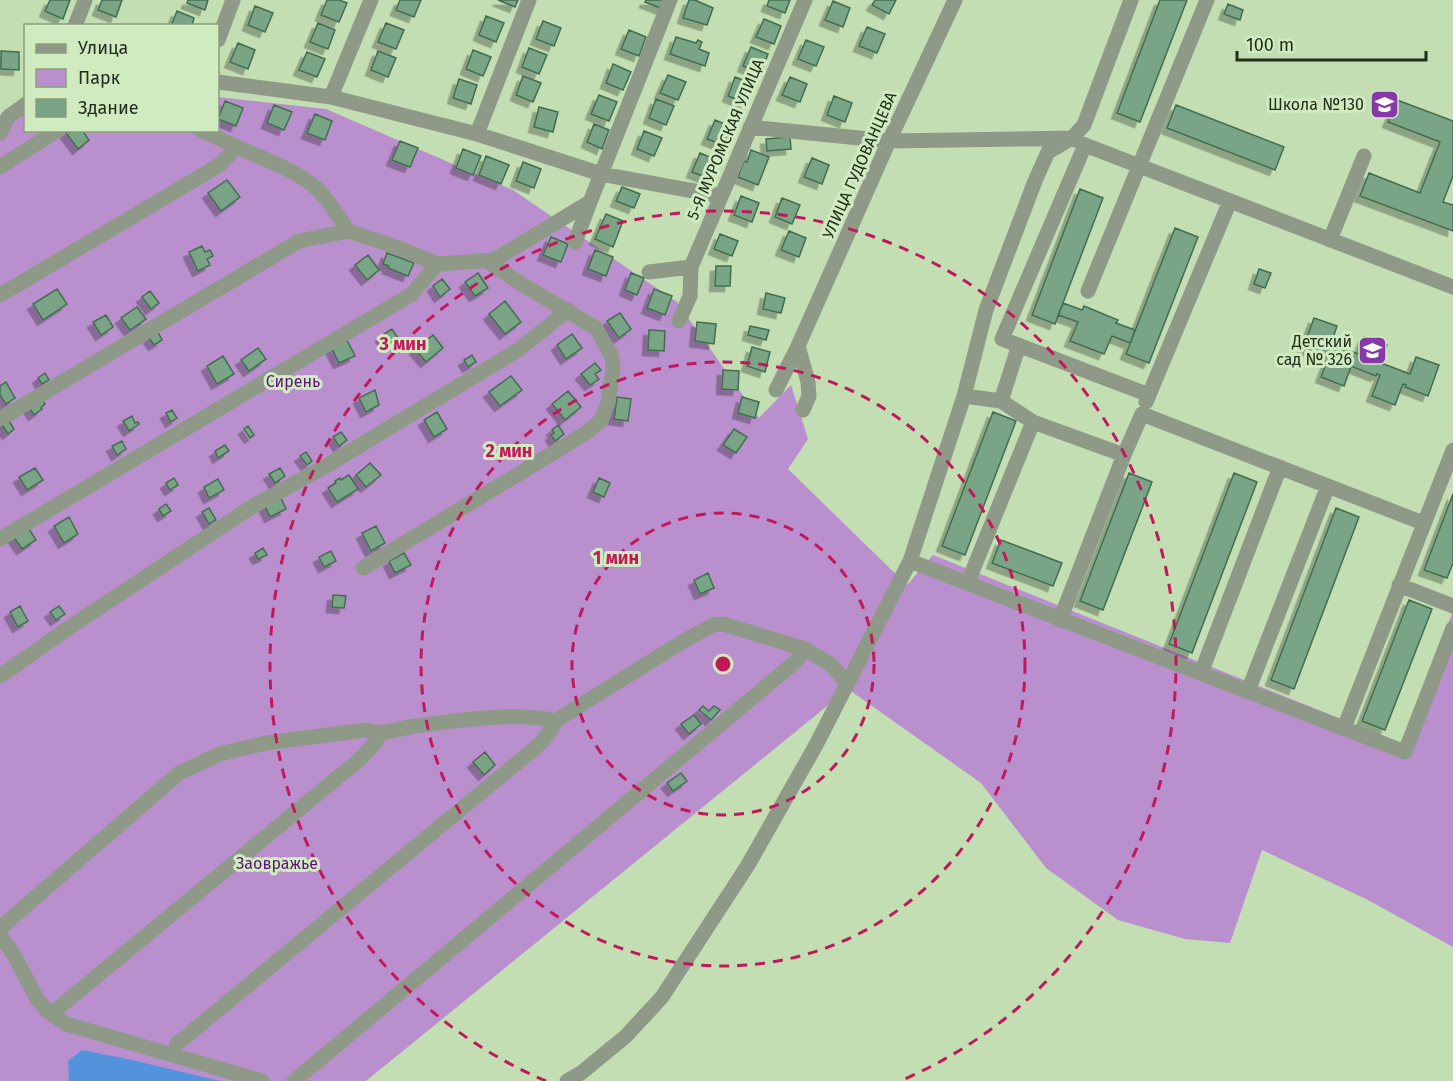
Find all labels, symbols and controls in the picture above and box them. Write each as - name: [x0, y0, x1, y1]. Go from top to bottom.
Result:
- legend: [24, 24, 219, 132]
- scale bar: [1237, 24, 1426, 62]
- text: 100 m: [1246, 34, 1294, 56]
- text: Улица: [78, 37, 128, 59]
- street label: 5-Я МУРОМСКАЯ УЛИЦА: [683, 55, 768, 222]
- text: Парк: [78, 67, 121, 89]
- street label: УЛИЦА ГУДОВАНЦЕВА: [818, 88, 901, 242]
- school or university icon: Школа №130: [1369, 88, 1401, 120]
- place label: Школа №130: [1268, 95, 1364, 114]
- text: Здание: [78, 97, 139, 119]
- place label: Детский сад № 326: [1276, 332, 1352, 369]
- text: 3 мин: [379, 333, 426, 355]
- school or university icon: Детский сад № 326: [1357, 334, 1389, 366]
- park label: Сирень: [266, 372, 320, 391]
- text: 2 мин: [486, 440, 532, 462]
- text: 1 мин: [593, 547, 639, 569]
- centre of rings: [713, 654, 733, 674]
- park label: Заовражье: [236, 854, 318, 873]

